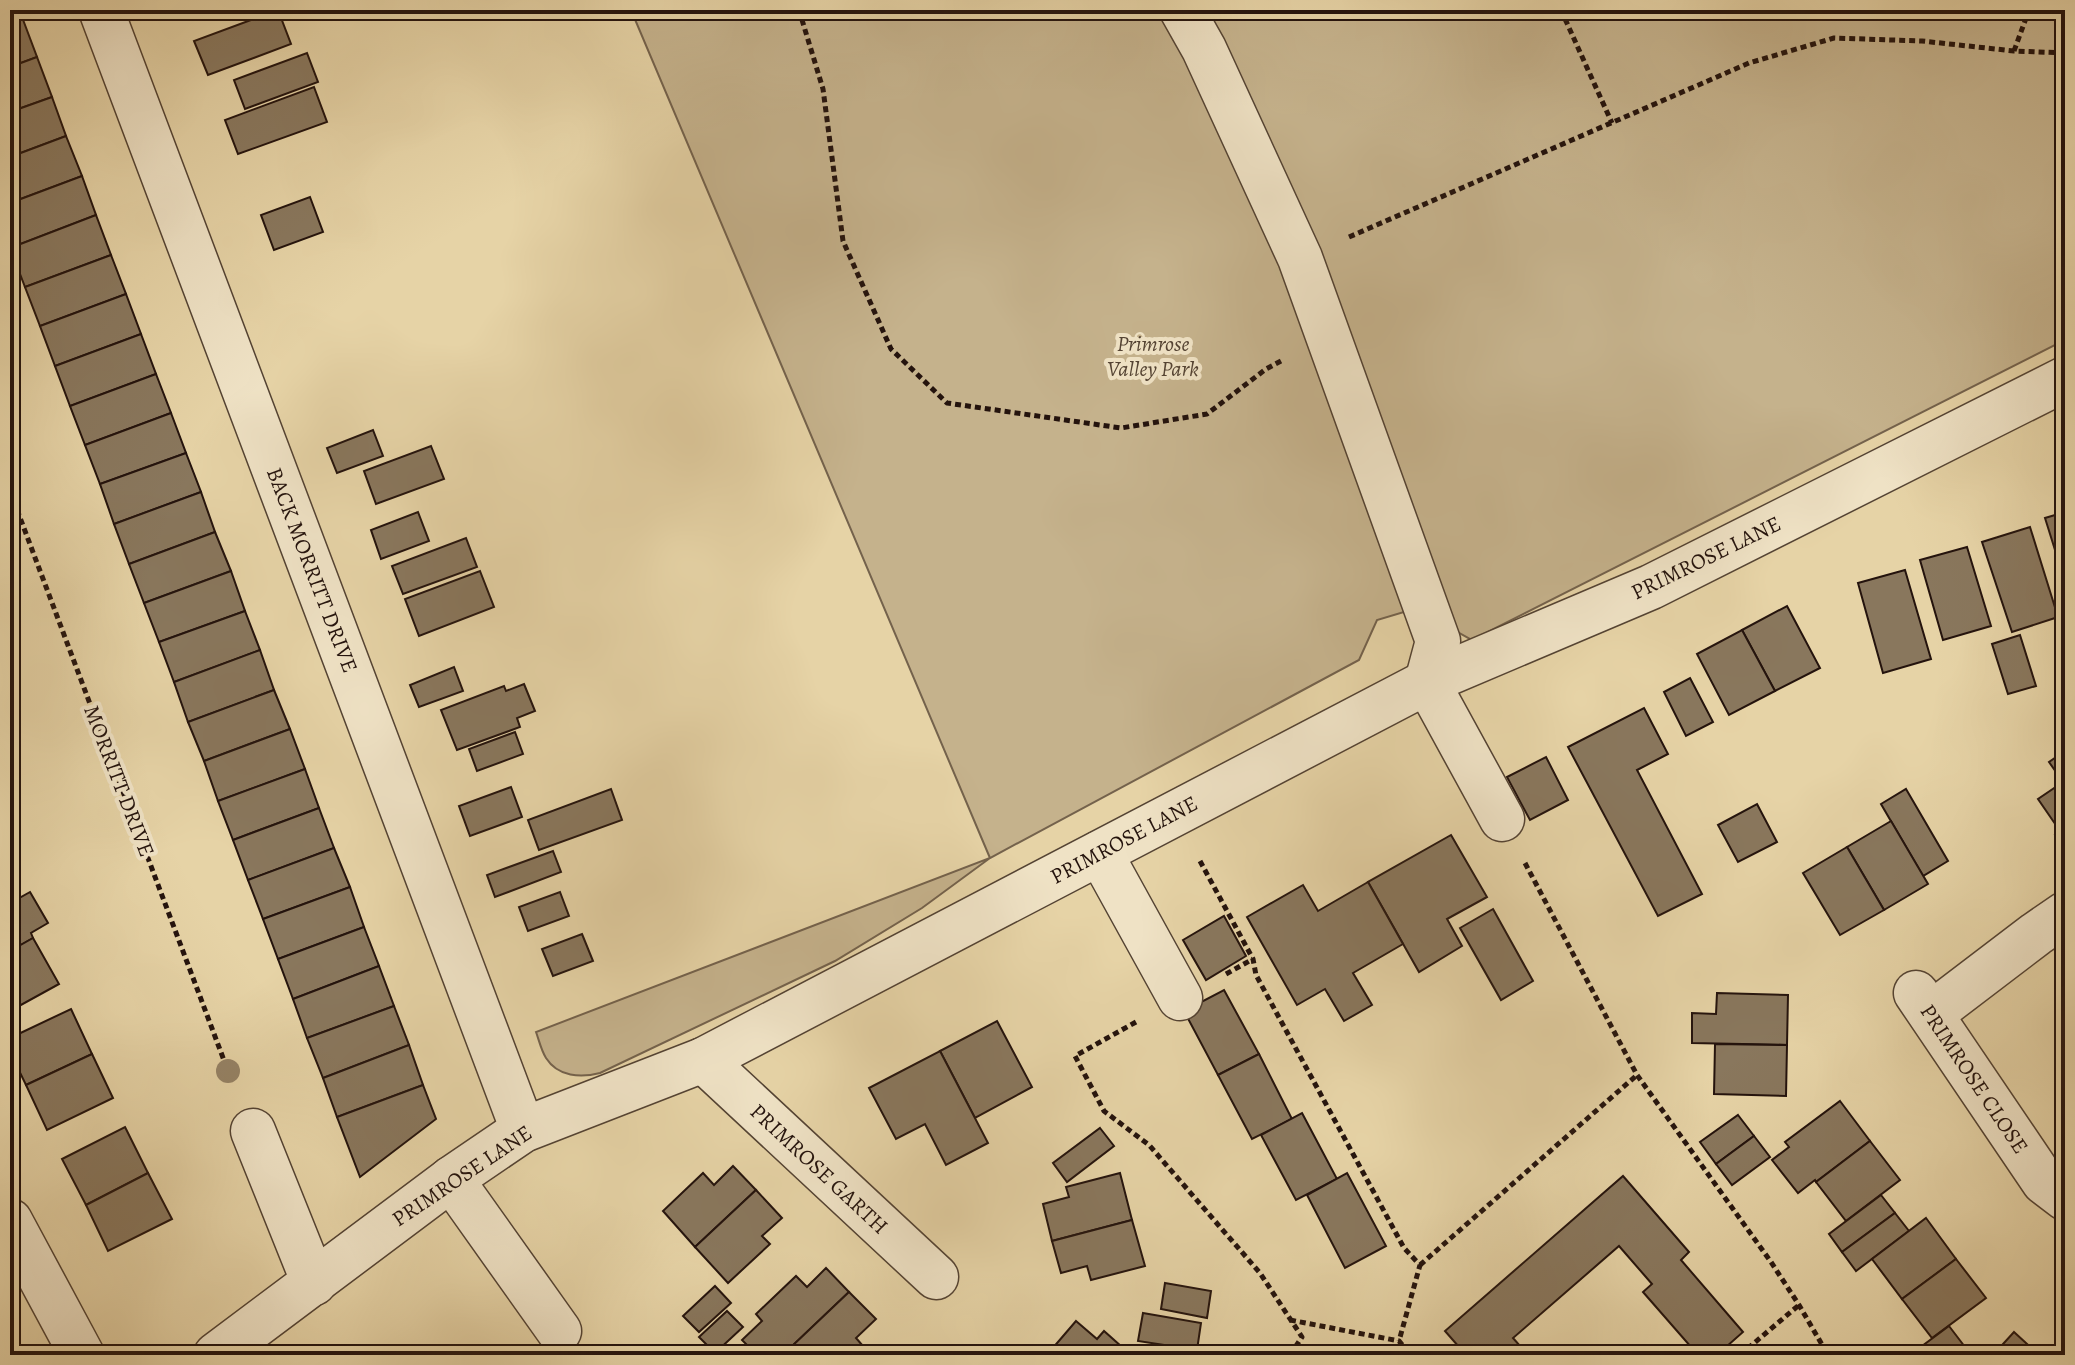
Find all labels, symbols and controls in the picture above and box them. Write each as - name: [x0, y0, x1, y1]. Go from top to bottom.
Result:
- park label: Primrose Valley Park: [1107, 329, 1199, 384]
- street label: BACK MORRITT DRIVE: [259, 463, 365, 677]
- street label: PRIMROSE LANE: [1626, 509, 1786, 607]
- street label: MORRITT DRIVE: [76, 701, 162, 861]
- street label: PRIMROSE LANE: [1045, 788, 1203, 892]
- street label: PRIMROSE CLOSE: [1913, 998, 2035, 1160]
- street label: PRIMROSE GARTH: [743, 1097, 895, 1241]
- street label: PRIMROSE LANE: [386, 1118, 538, 1234]

